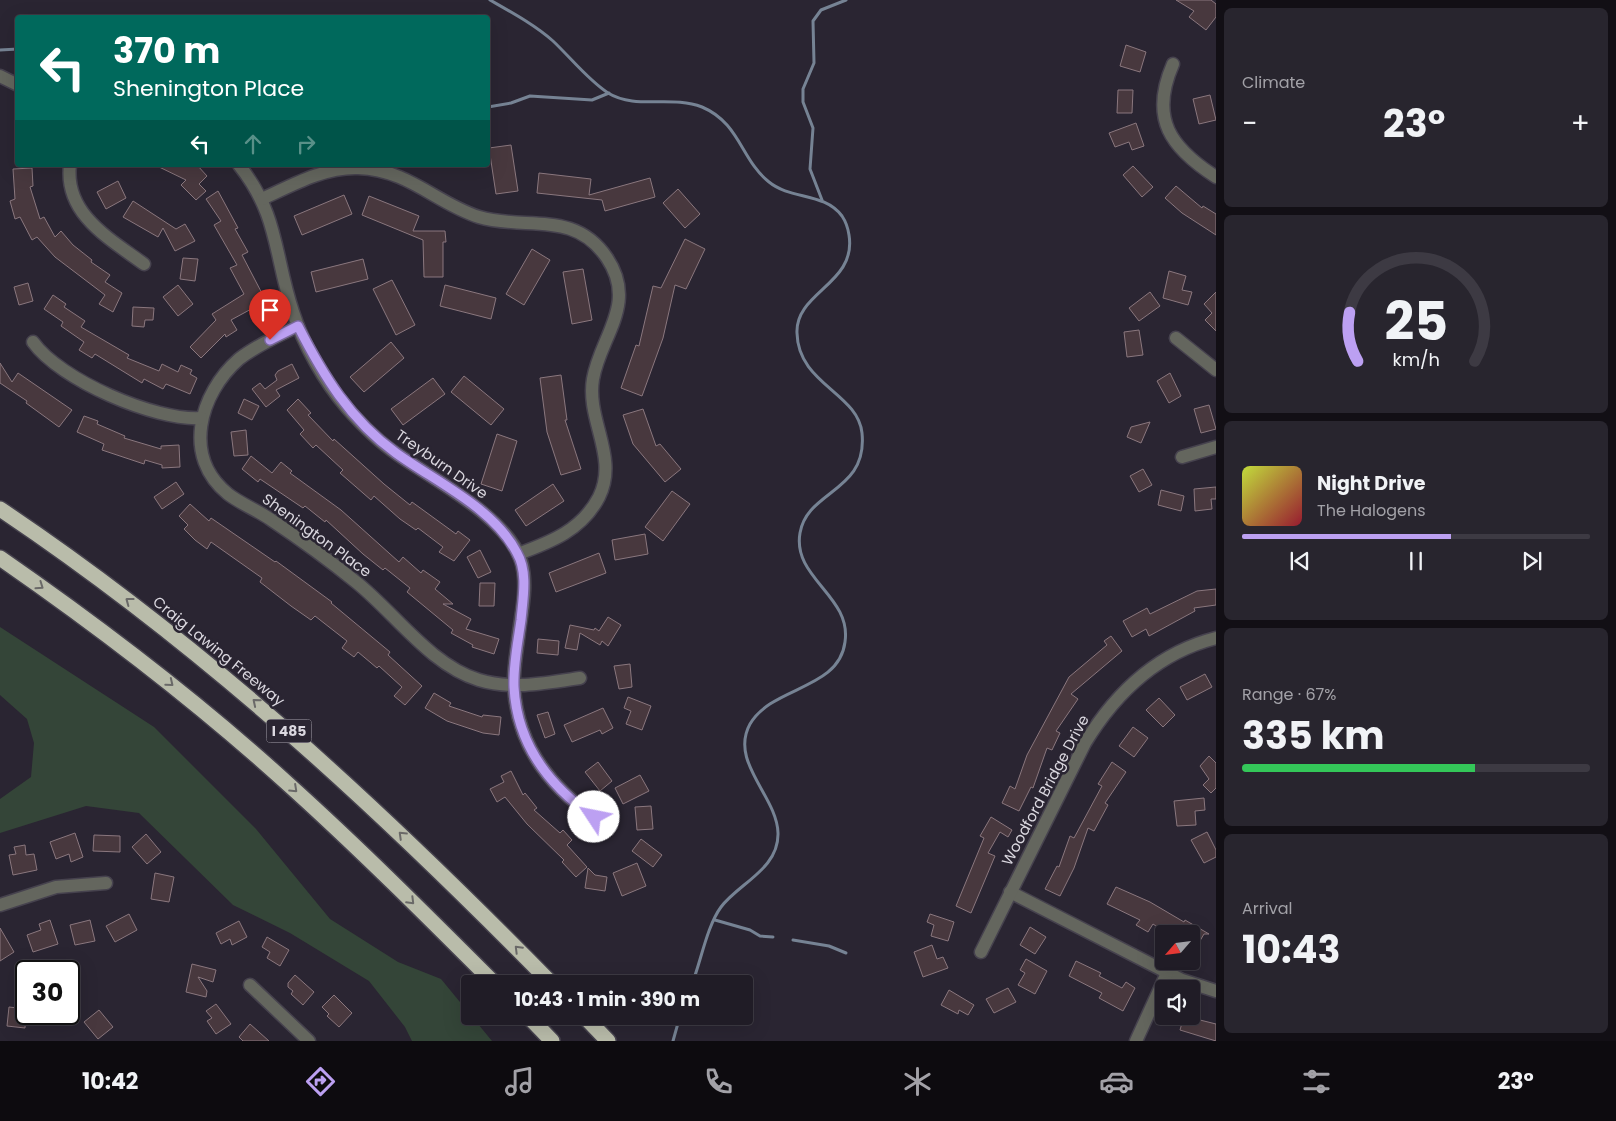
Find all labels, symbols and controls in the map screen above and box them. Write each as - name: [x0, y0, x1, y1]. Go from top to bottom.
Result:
- text: 370 m: [113, 26, 220, 75]
- icon: left: [30, 35, 95, 100]
- text: Climate: [1242, 71, 1305, 94]
- text: Shenington Place: [113, 73, 304, 104]
- text: 23°: [1383, 97, 1445, 150]
- text: −: [1242, 104, 1257, 143]
- text: +: [1571, 104, 1590, 143]
- icon: left: [186, 130, 214, 158]
- icon: ahead: [239, 130, 267, 158]
- icon: right: [292, 130, 320, 158]
- text: 25: [1384, 285, 1448, 358]
- pin: [249, 289, 291, 340]
- icon: arrive: [256, 296, 284, 324]
- text: km/h: [1392, 347, 1440, 372]
- street label: Treyburn Drive: [392, 424, 492, 504]
- text: Night Drive: [1317, 470, 1426, 497]
- street label: Shenington Place: [258, 488, 376, 582]
- text: The Halogens: [1317, 499, 1425, 522]
- icon: previous: [1286, 547, 1314, 575]
- icon: pause: [1402, 547, 1430, 575]
- icon: next: [1518, 547, 1546, 575]
- one-way arrow: [34, 580, 44, 589]
- street label: Craig Lawing Freeway: [149, 591, 290, 711]
- one-way arrow: [125, 598, 135, 607]
- one-way arrow: [164, 678, 173, 686]
- text: Range · 67%: [1242, 683, 1337, 706]
- one-way arrow: [252, 699, 261, 708]
- text: 335 km: [1242, 709, 1384, 762]
- street label: Woodford Bridge Drive: [996, 711, 1094, 869]
- road number: I 485: [266, 719, 312, 742]
- one-way arrow: [288, 783, 297, 792]
- position arrow: [567, 790, 619, 842]
- one-way arrow: [398, 832, 407, 841]
- one-way arrow: [406, 895, 415, 904]
- text: Arrival: [1242, 897, 1292, 920]
- text: 10:43: [1242, 923, 1341, 976]
- north arrow: [1155, 925, 1200, 970]
- map controls: [1155, 925, 1200, 1025]
- one-way arrow: [515, 946, 524, 955]
- speed limit sign: 30: [15, 960, 80, 1025]
- button: sound: [1155, 980, 1200, 1025]
- text: 10:43 · 1 min · 390 m: [514, 986, 700, 1013]
- icon: directions: [303, 1064, 338, 1099]
- icon: music: [502, 1064, 537, 1099]
- icon: phone: [701, 1064, 736, 1099]
- icon: climate: [900, 1064, 935, 1099]
- icon: car: [1099, 1064, 1134, 1099]
- icon: filters: [1299, 1064, 1334, 1099]
- text: 10:42: [82, 1066, 138, 1097]
- text: 23°: [1498, 1066, 1534, 1097]

